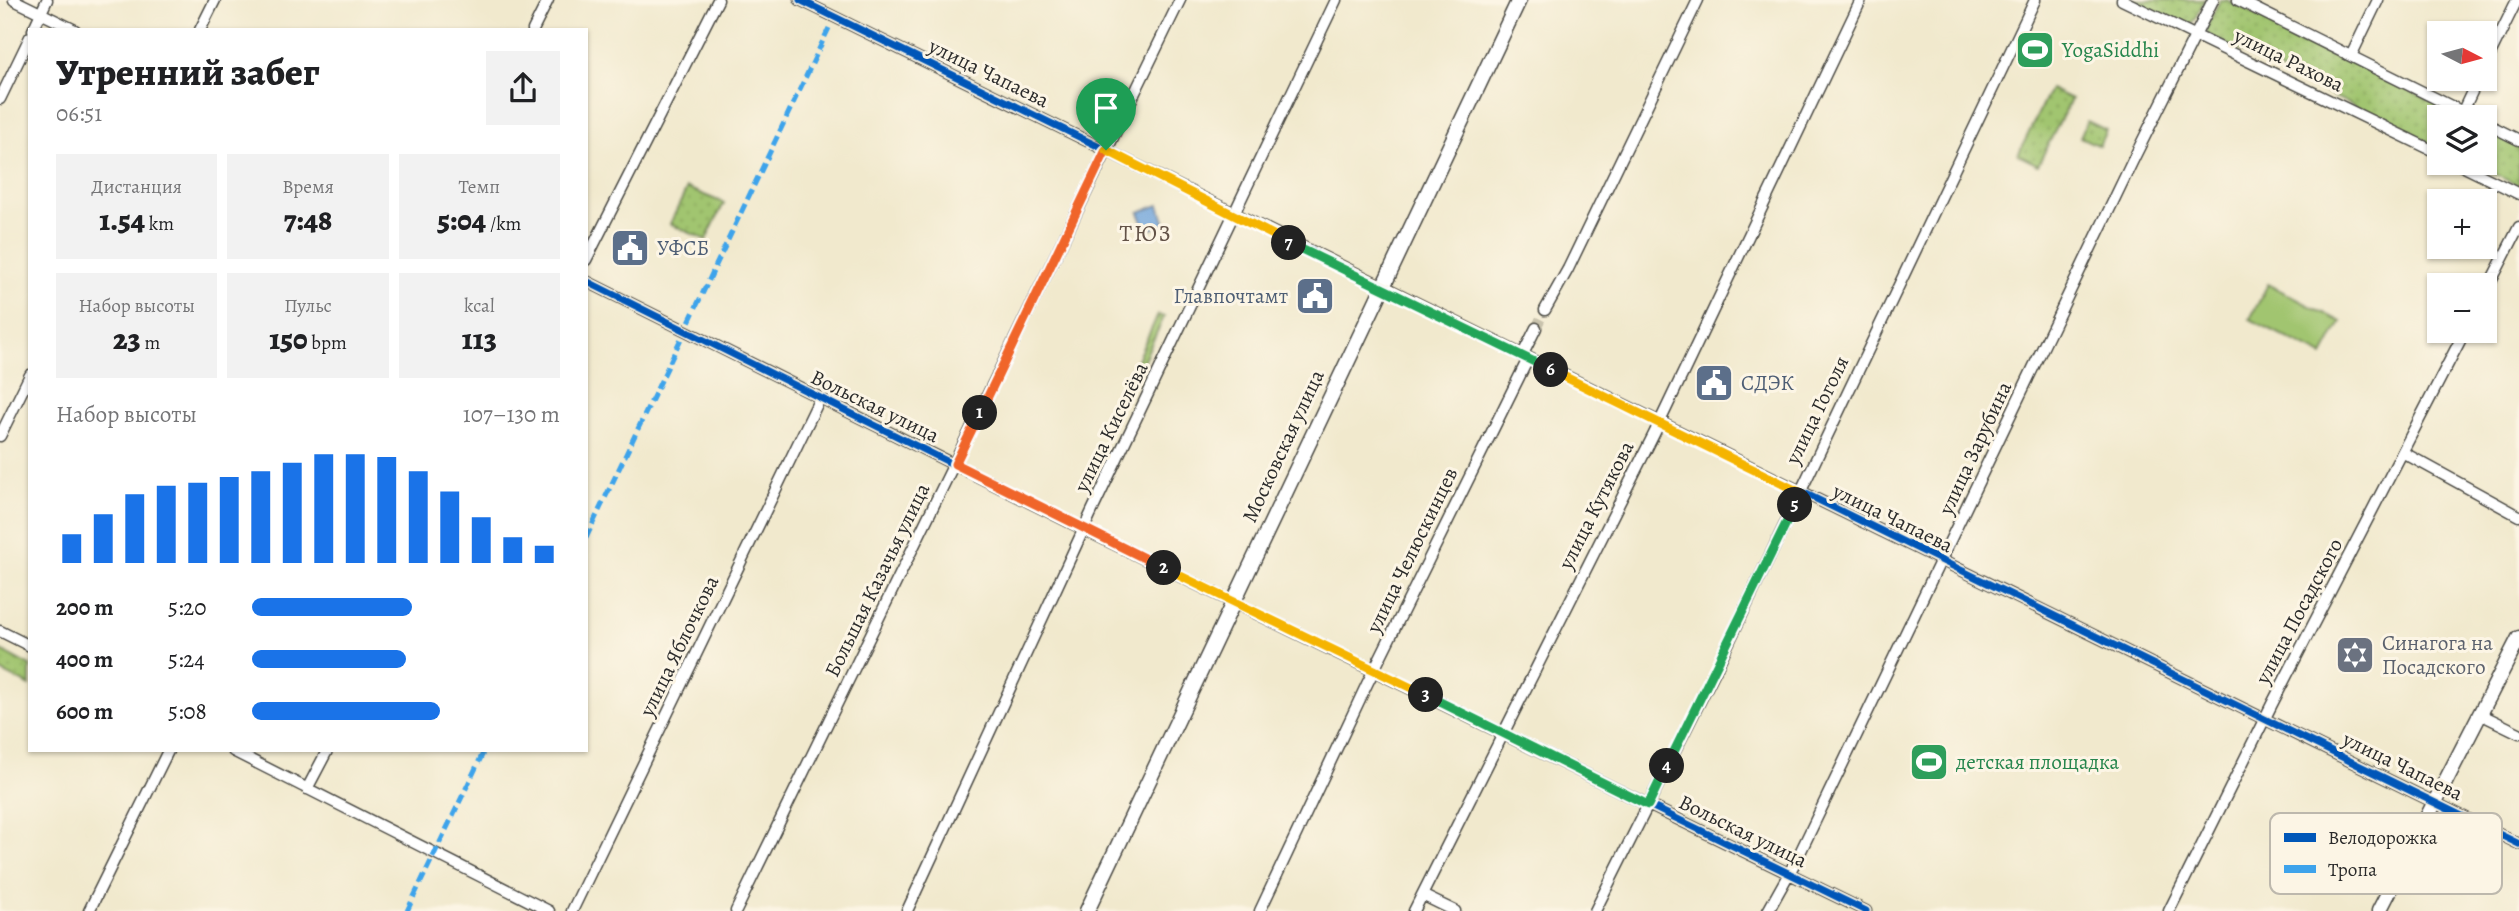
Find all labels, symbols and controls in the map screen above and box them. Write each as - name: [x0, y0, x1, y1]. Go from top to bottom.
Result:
- street label: улица Рахова: [2229, 21, 2349, 99]
- north arrow: [2427, 21, 2497, 91]
- map controls: [2427, 21, 2497, 343]
- sports icon: YogaSiddhi: [2014, 29, 2056, 71]
- street label: улица Чапаева: [923, 31, 1054, 114]
- place label: YogaSiddhi: [2061, 36, 2159, 64]
- text: Утренний забег: [56, 46, 320, 98]
- button: share: [486, 51, 560, 125]
- pin: [1076, 78, 1136, 150]
- icon: arrive: [1087, 89, 1125, 127]
- text: 06:51: [56, 98, 102, 129]
- button: layers: [2427, 105, 2497, 175]
- text: Дистанция: [91, 174, 182, 200]
- text: Время: [282, 174, 334, 200]
- text: Темп: [459, 174, 500, 200]
- button: +: [2427, 189, 2497, 259]
- text: 1.54: [99, 200, 145, 240]
- text: 7:48: [284, 200, 332, 240]
- text: 5:04: [437, 200, 486, 240]
- text: km: [145, 211, 174, 237]
- text: /km: [486, 211, 521, 237]
- district label: ТЮЗ: [1119, 218, 1173, 249]
- pin: 7: [1272, 226, 1306, 260]
- public building icon: УФСБ: [609, 227, 651, 269]
- text: 7: [1284, 229, 1293, 255]
- place label: УФСБ: [657, 234, 709, 262]
- button: −: [2427, 273, 2497, 343]
- public building icon: Главпочтамт: [1294, 275, 1336, 317]
- place label: Главпочтамт: [1174, 282, 1288, 310]
- text: Набор высоты: [78, 293, 195, 319]
- text: Пульс: [284, 293, 332, 319]
- text: kcal: [464, 293, 495, 319]
- text: 23: [113, 319, 141, 359]
- text: 150: [269, 319, 308, 359]
- text: 113: [462, 319, 497, 359]
- text: m: [141, 330, 160, 356]
- text: bpm: [308, 330, 347, 356]
- street label: улица Гоголя: [1778, 351, 1855, 470]
- pin: 6: [1534, 352, 1568, 388]
- text: 6: [1546, 356, 1555, 382]
- street label: улица Киселёва: [1067, 357, 1155, 498]
- public building icon: СДЭК: [1693, 362, 1735, 404]
- street label: Вольская улица: [806, 363, 944, 449]
- street label: Московская улица: [1235, 365, 1331, 527]
- place label: СДЭК: [1741, 369, 1795, 397]
- street label: улица Зарубина: [1931, 377, 2018, 520]
- pin: 1: [962, 396, 998, 430]
- text: Набор высоты: [56, 399, 197, 430]
- text: 107–130 m: [463, 399, 560, 430]
- text: 1: [976, 399, 983, 425]
- street label: улица Кутякова: [1551, 436, 1640, 575]
- street label: улица Челюскинцев: [1359, 462, 1464, 638]
- street label: улица Чапаева: [1827, 476, 1958, 559]
- street label: Большая Казачья улица: [818, 478, 936, 682]
- pin: 5: [1778, 488, 1812, 522]
- text: 5: [1790, 491, 1799, 517]
- street label: улица Посадского: [2248, 533, 2349, 690]
- pin: 2: [1146, 550, 1182, 586]
- text: 2: [1159, 554, 1168, 580]
- street label: улица Яблочкова: [632, 571, 725, 722]
- text: 200 m: [56, 592, 114, 623]
- text: 5:20: [168, 592, 207, 623]
- place label: Синагога на Посадского: [2382, 629, 2493, 681]
- synagogue icon: Синагога на Посадского: [2334, 634, 2376, 676]
- text: 400 m: [56, 644, 113, 675]
- text: 5:24: [168, 644, 205, 675]
- pin: 3: [1408, 678, 1444, 712]
- text: 3: [1421, 681, 1430, 707]
- text: 600 m: [56, 696, 113, 727]
- text: 5:08: [168, 696, 207, 727]
- street label: улица Чапаева: [2337, 724, 2468, 807]
- sports icon: детская площадка: [1908, 741, 1950, 783]
- pin: 4: [1650, 748, 1684, 784]
- place label: детская площадка: [1955, 748, 2119, 776]
- text: 4: [1662, 752, 1671, 778]
- street label: Вольская улица: [1674, 788, 1812, 874]
- legend: [2270, 813, 2502, 894]
- text: Велодорожка: [2328, 825, 2438, 851]
- text: Тропа: [2328, 857, 2377, 883]

